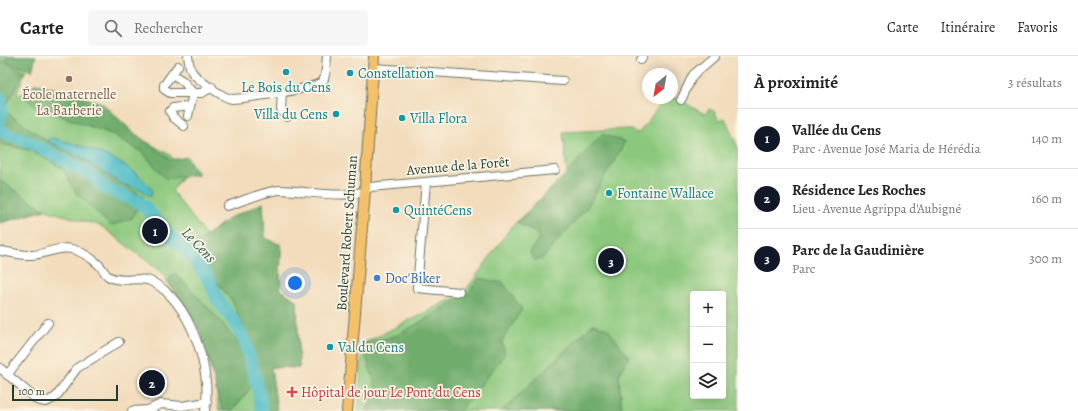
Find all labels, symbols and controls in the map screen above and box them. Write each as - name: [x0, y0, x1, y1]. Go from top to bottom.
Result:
- search box: [88, 10, 368, 46]
- text: Carte: [20, 15, 64, 41]
- icon: search: [102, 17, 124, 39]
- text: Rechercher: [134, 18, 203, 38]
- text: Carte: [887, 18, 918, 37]
- text: Itinéraire: [940, 18, 995, 37]
- text: Favoris: [1017, 18, 1058, 37]
- place label: Constellation: [358, 64, 435, 83]
- marker: Le Bois du Cens: [281, 67, 291, 77]
- marker: Constellation: [345, 68, 355, 78]
- north arrow: [642, 68, 678, 104]
- text: À proximité: [754, 71, 838, 94]
- marker: École maternelle La Barberie: [64, 74, 74, 84]
- text: 3 résultats: [1008, 74, 1062, 91]
- place label: Le Bois du Cens: [241, 78, 331, 97]
- place label: École maternelle La Barberie: [22, 85, 116, 120]
- place label: Villa du Cens: [253, 105, 328, 124]
- marker: Villa du Cens: [331, 109, 341, 119]
- place label: Villa Flora: [409, 109, 468, 128]
- marker: Villa Flora: [397, 113, 407, 123]
- text: Vallée du Cens: [792, 120, 881, 140]
- text: 1: [765, 130, 769, 147]
- text: 140 m: [1031, 130, 1062, 147]
- text: Parc · Avenue José Maria de Hérédia: [792, 140, 981, 157]
- street label: Avenue de la Forêt: [405, 152, 511, 180]
- street label: Boulevard Robert Schuman: [332, 154, 362, 311]
- text: Résidence Les Roches: [792, 180, 926, 200]
- place label: Fontaine Wallace: [617, 184, 714, 203]
- marker: Fontaine Wallace: [604, 188, 614, 198]
- text: 2: [764, 190, 770, 207]
- text: 160 m: [1031, 190, 1062, 207]
- text: Lieu · Avenue Agrippa d'Aubigné: [792, 200, 961, 217]
- place label: QuintéCens: [404, 201, 472, 220]
- marker: QuintéCens: [391, 205, 401, 215]
- pin: 1: [142, 216, 168, 246]
- water label: Le Cens: [177, 223, 221, 267]
- text: Parc de la Gaudinière: [792, 240, 924, 260]
- pin: 3: [598, 246, 624, 276]
- text: 3: [764, 250, 770, 267]
- text: 300 m: [1029, 250, 1062, 267]
- text: Parc: [792, 260, 815, 277]
- place label: Doc'Biker: [385, 269, 441, 288]
- your location: [285, 273, 305, 293]
- marker: Doc'Biker: [372, 273, 382, 283]
- map controls: [690, 291, 726, 399]
- button: +: [690, 291, 726, 327]
- button: −: [690, 327, 726, 363]
- place label: Val du Cens: [337, 338, 404, 357]
- marker: Val du Cens: [325, 342, 335, 352]
- button: layers: [690, 363, 726, 399]
- pin: 2: [139, 368, 165, 398]
- scale bar: [12, 383, 118, 402]
- place label: Hôpital de jour Le Pont du Cens: [301, 383, 481, 402]
- text: 100 m: [18, 384, 45, 399]
- marker: Hôpital de jour Le Pont du Cens: [286, 386, 298, 398]

